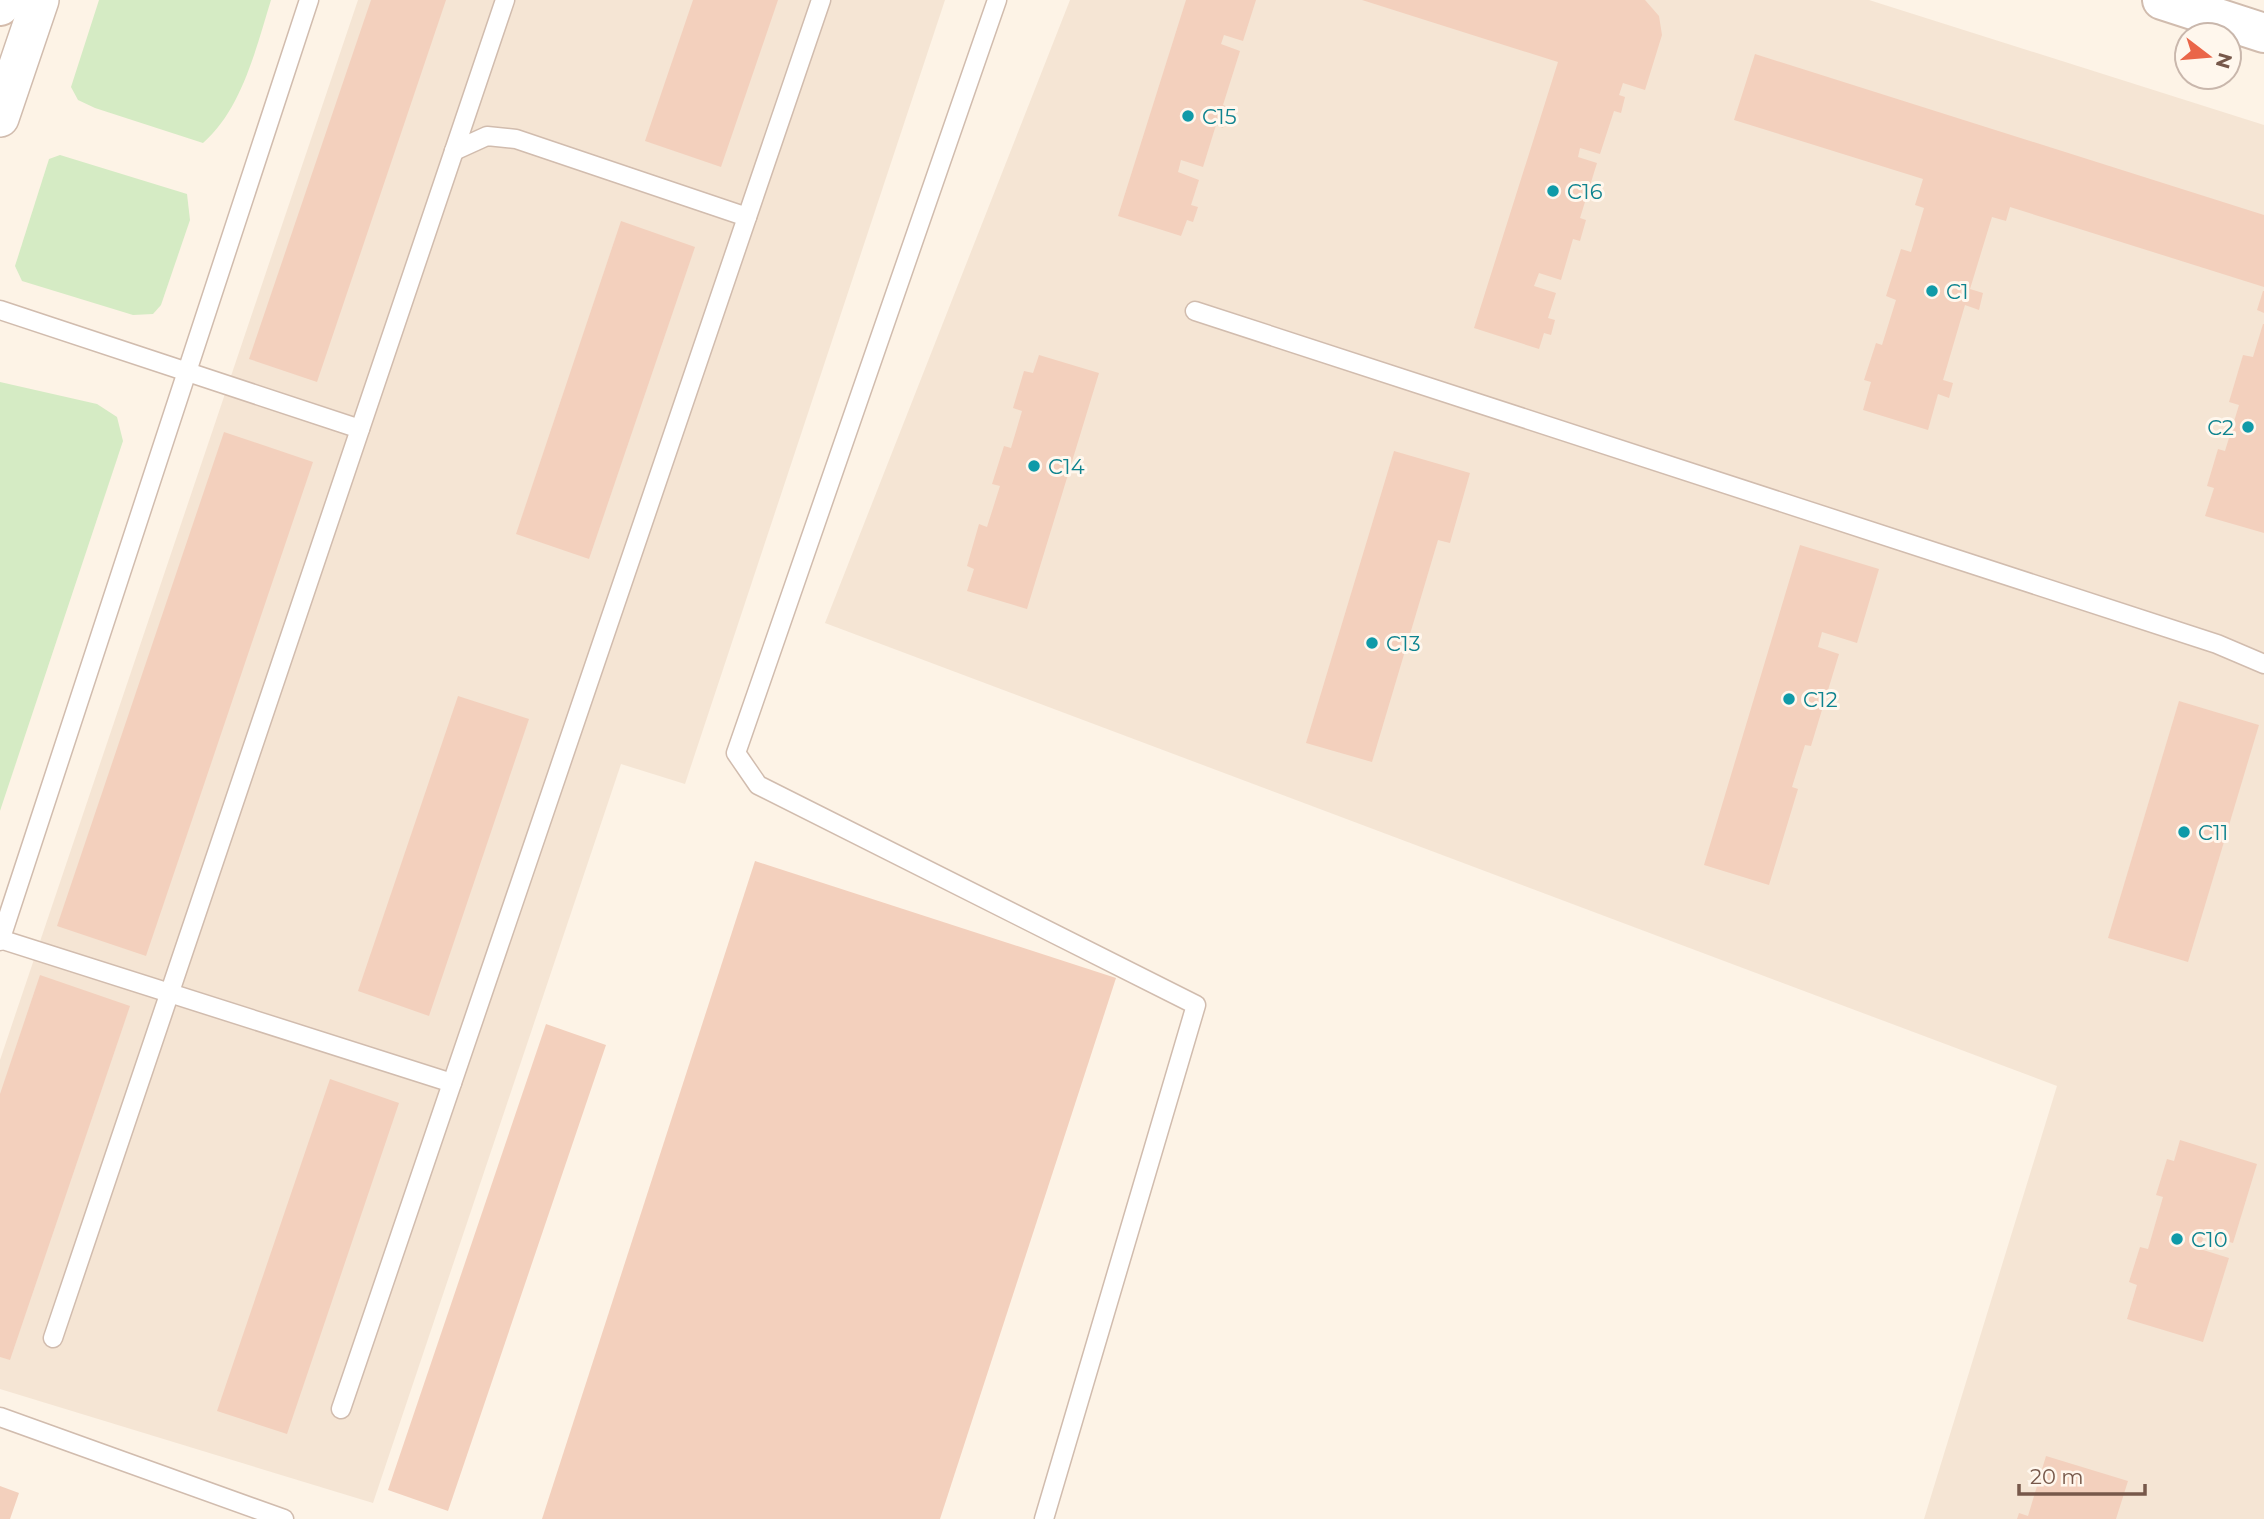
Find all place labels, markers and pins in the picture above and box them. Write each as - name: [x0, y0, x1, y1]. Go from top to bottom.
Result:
- place label: C15: [1202, 104, 1237, 129]
- marker: C15: [1180, 108, 1196, 124]
- place label: C16: [1567, 179, 1603, 204]
- marker: C16: [1545, 183, 1561, 199]
- place label: C1: [1946, 279, 1969, 304]
- marker: C1: [1924, 283, 1940, 299]
- place label: C2: [2207, 415, 2234, 440]
- marker: C2: [2240, 419, 2256, 435]
- place label: C14: [1048, 454, 1085, 479]
- marker: C14: [1026, 458, 1042, 474]
- place label: C13: [1386, 631, 1421, 656]
- marker: C13: [1364, 635, 1380, 651]
- place label: C12: [1803, 687, 1838, 712]
- marker: C12: [1781, 691, 1797, 707]
- place label: C11: [2198, 820, 2228, 845]
- marker: C11: [2176, 824, 2192, 840]
- place label: C10: [2191, 1227, 2228, 1252]
- marker: C10: [2169, 1231, 2185, 1247]

